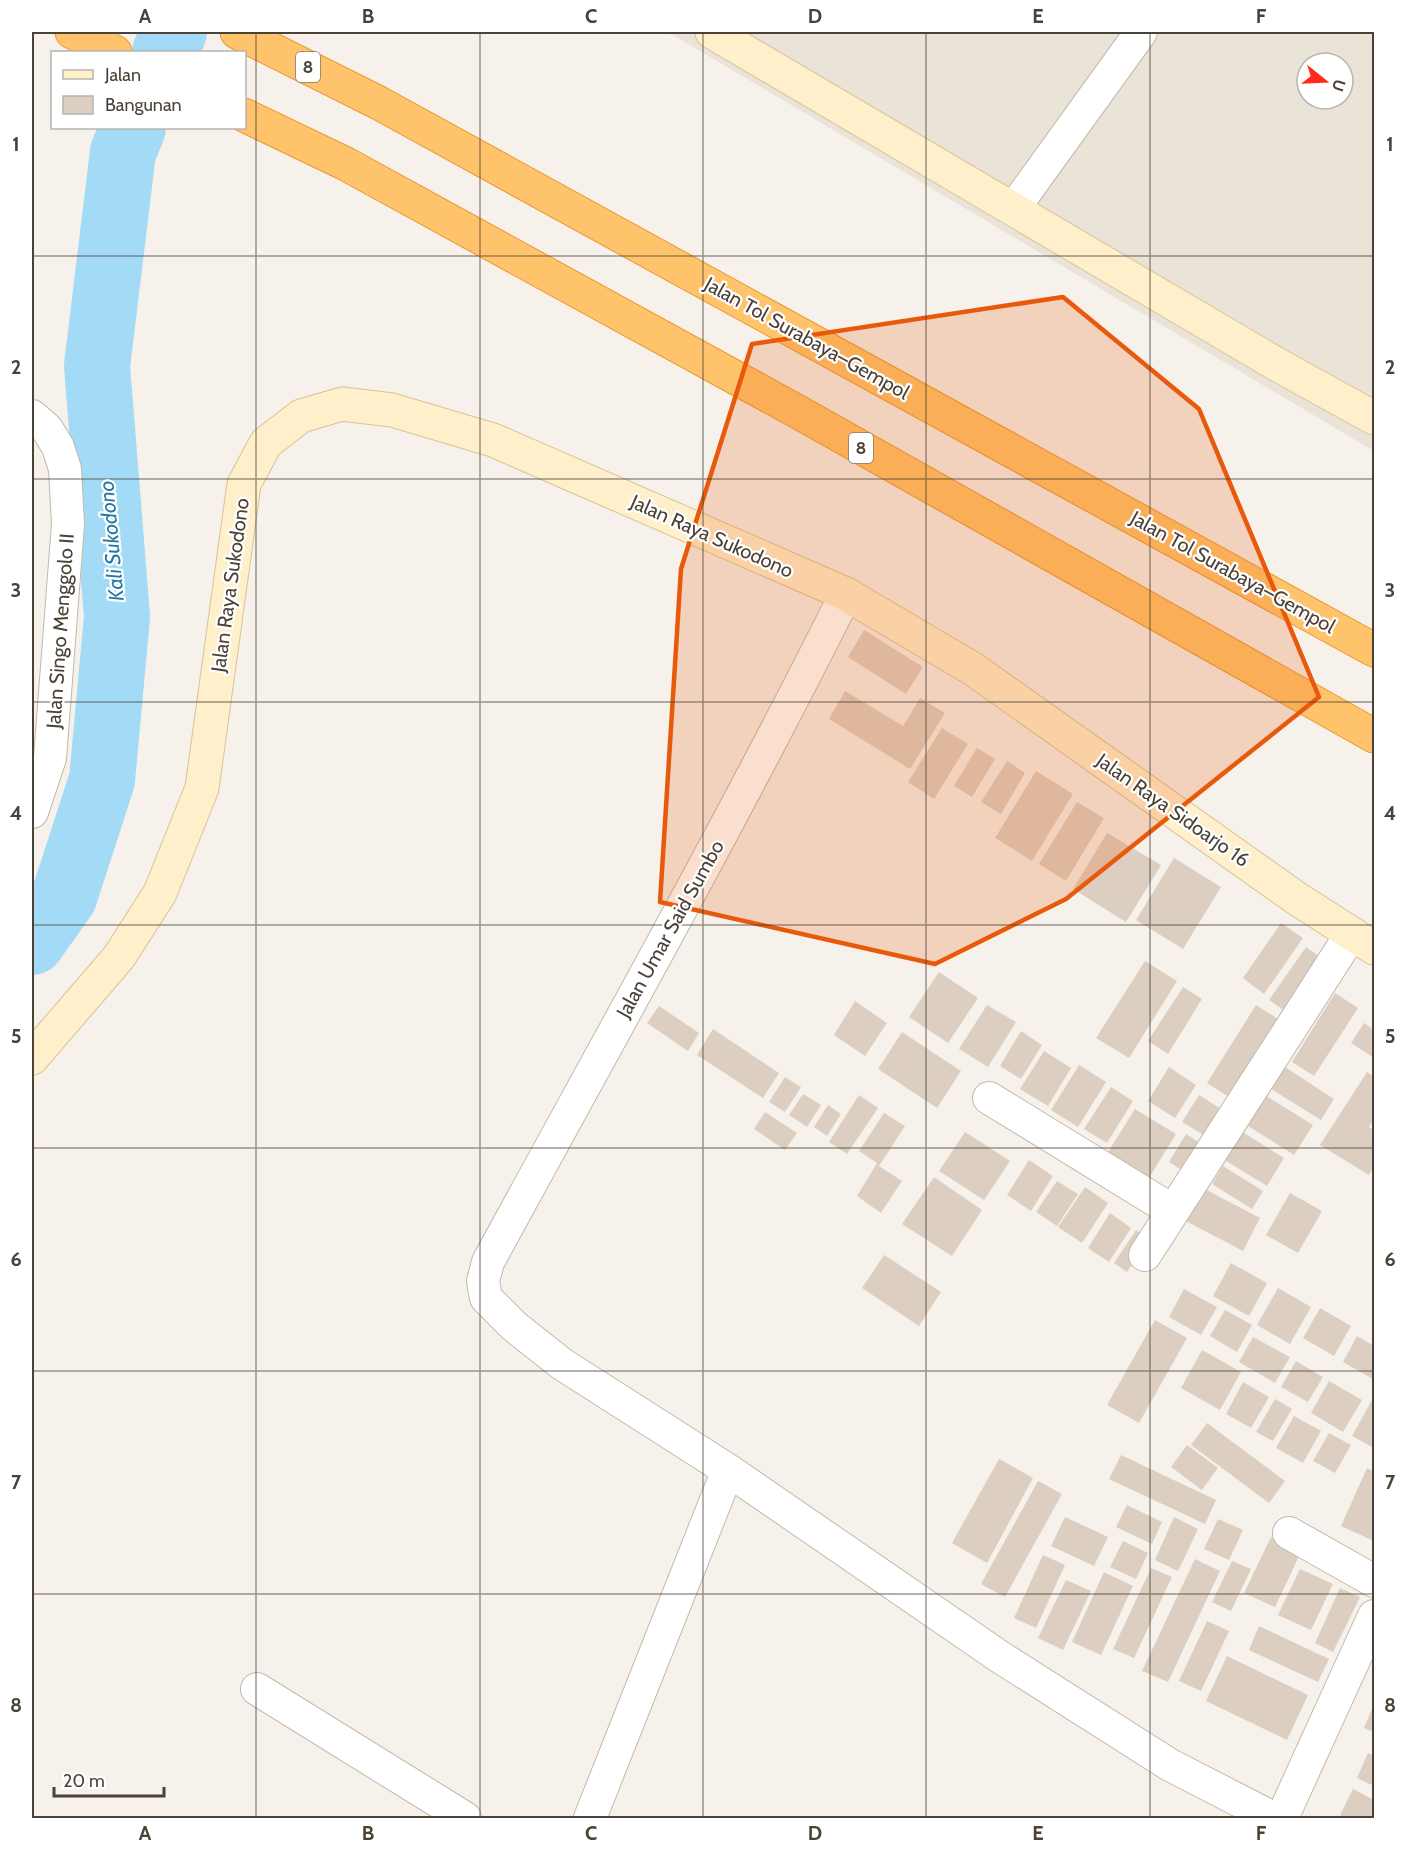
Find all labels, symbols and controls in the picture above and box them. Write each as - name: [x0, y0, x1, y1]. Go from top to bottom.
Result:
- text: A: [139, 4, 152, 28]
- text: B: [362, 4, 374, 28]
- text: C: [585, 4, 597, 28]
- text: D: [808, 4, 822, 28]
- text: E: [1032, 4, 1044, 28]
- text: F: [1256, 4, 1267, 28]
- legend: [51, 51, 246, 129]
- north arrow: [1295, 51, 1355, 111]
- road number: 8: [296, 52, 320, 82]
- text: Jalan: [104, 64, 141, 86]
- text: U: [1328, 77, 1350, 94]
- text: Bangunan: [105, 94, 182, 116]
- text: 1: [12, 132, 20, 156]
- text: 1: [1386, 132, 1394, 156]
- street label: Jalan Tol Surabaya–Gempol: [700, 271, 914, 404]
- text: 2: [11, 355, 21, 379]
- text: 2: [1385, 355, 1395, 379]
- road number: 8: [849, 433, 873, 463]
- water label: Kali Sukodono: [93, 480, 129, 602]
- street label: Jalan Raya Sukodono: [626, 489, 797, 583]
- street label: Jalan Raya Sukodono: [206, 496, 254, 675]
- street label: Jalan Tol Surabaya–Gempol: [1126, 505, 1340, 638]
- street label: Jalan Singo Menggolo II: [41, 533, 79, 730]
- text: 3: [11, 578, 21, 602]
- text: 3: [1385, 578, 1395, 602]
- street label: Jalan Raya Sidoarjo 16: [1091, 748, 1254, 872]
- text: 4: [10, 801, 22, 825]
- text: 4: [1384, 801, 1396, 825]
- street label: Jalan Umar Said Sumbo: [611, 836, 729, 1023]
- text: 5: [11, 1024, 21, 1048]
- text: 5: [1385, 1024, 1395, 1048]
- text: 6: [10, 1247, 22, 1271]
- text: 6: [1384, 1247, 1396, 1271]
- text: 7: [11, 1470, 22, 1494]
- text: 7: [1385, 1470, 1396, 1494]
- text: 8: [10, 1693, 22, 1717]
- text: 8: [1384, 1693, 1396, 1717]
- scale bar: [54, 1760, 164, 1798]
- text: 20 m: [63, 1770, 105, 1792]
- text: A: [139, 1821, 152, 1845]
- text: B: [362, 1821, 374, 1845]
- text: C: [585, 1821, 597, 1845]
- text: D: [808, 1821, 822, 1845]
- text: E: [1032, 1821, 1044, 1845]
- text: F: [1256, 1821, 1267, 1845]

